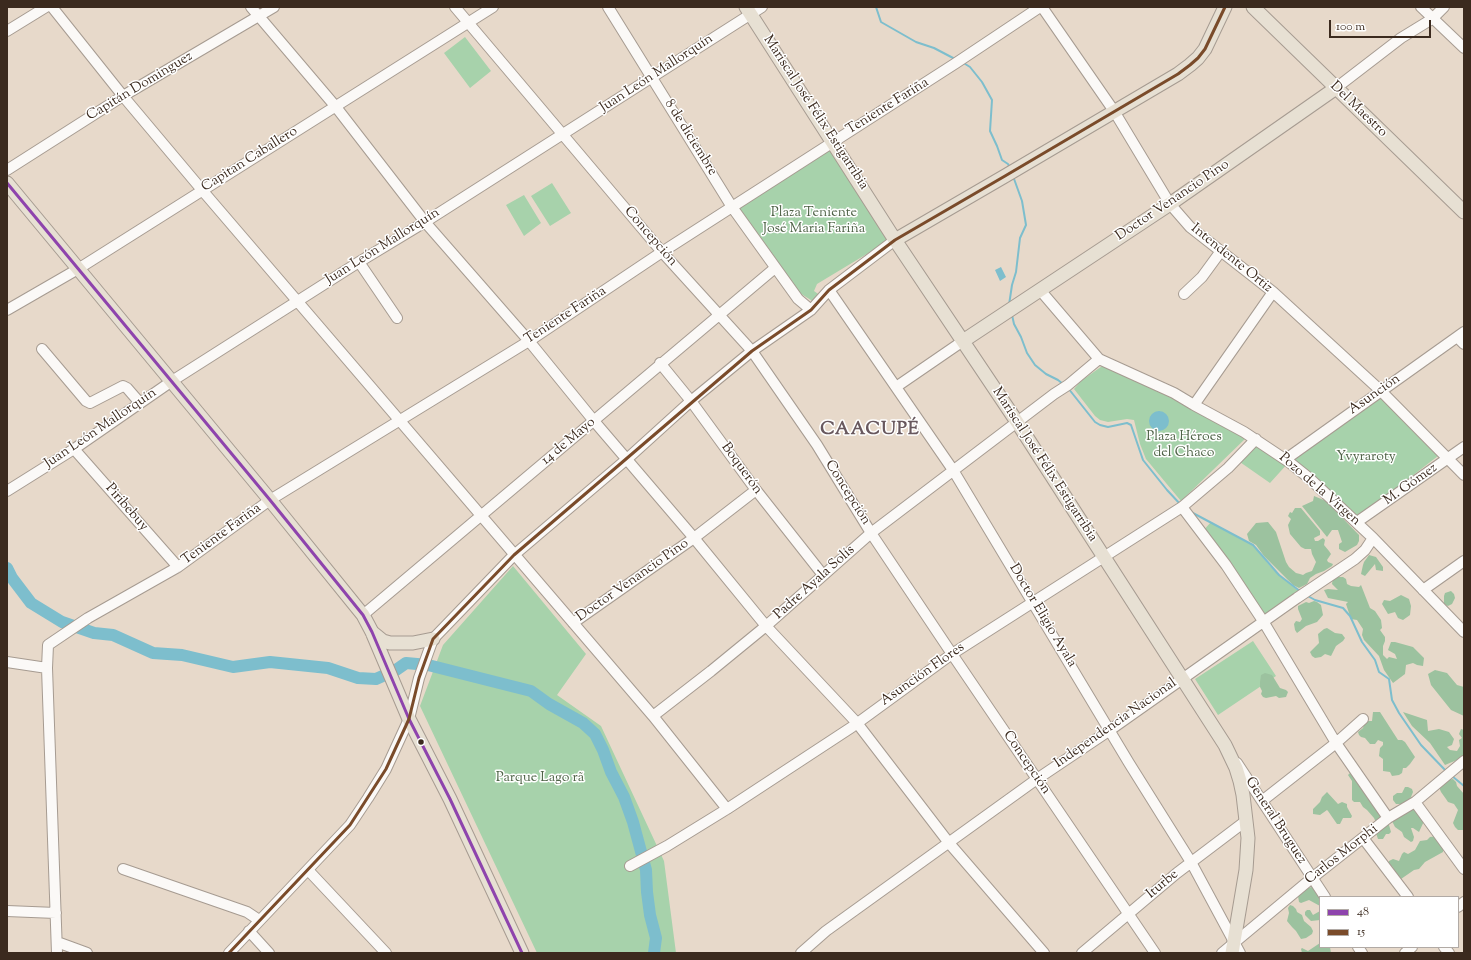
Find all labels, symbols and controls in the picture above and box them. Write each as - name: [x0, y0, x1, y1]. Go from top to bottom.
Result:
- scale bar: [1331, 12, 1433, 38]
- text: 100 m: [1336, 18, 1365, 36]
- street label: Juan León Mallorquín: [597, 31, 717, 117]
- street label: Mariscal José Félix Estigarribia: [759, 33, 871, 193]
- street label: Capitán Dominguez: [84, 49, 196, 125]
- street label: Teniente Fariña: [844, 75, 932, 139]
- street label: Del Maestro: [1326, 79, 1390, 141]
- street label: 8 de diciembre: [660, 97, 720, 179]
- street label: Capitan Caballero: [199, 124, 301, 196]
- street label: Doctor Venancio Pino: [1113, 157, 1233, 245]
- street label: Concepción: [620, 204, 680, 270]
- street label: Juan León Mallorquín: [323, 205, 443, 289]
- park label: Plaza Teniente José Maria Fariña: [763, 206, 865, 238]
- street label: Intendente Ortiz: [1187, 221, 1275, 297]
- street label: Teniente Fariña: [522, 283, 610, 349]
- street label: Asunción: [1346, 371, 1404, 419]
- street label: Juan León Mallorquín: [42, 385, 160, 473]
- street label: Mariscal José Félix Estigarribia: [988, 385, 1100, 545]
- street label: 14 de Mayo: [538, 414, 600, 470]
- district label: CAACUPÉ: [820, 420, 920, 442]
- park label: Plaza Héroes del Chaco: [1146, 430, 1222, 462]
- street label: Boquerón: [717, 440, 765, 498]
- street label: Pozo de la Virgen: [1275, 450, 1363, 530]
- park label: Yvyraroty: [1336, 450, 1396, 466]
- street label: Concepción: [820, 457, 874, 529]
- street label: M. Gómez: [1381, 460, 1441, 510]
- street label: Piribebuy: [101, 481, 151, 535]
- street label: Teniente Fariña: [179, 501, 265, 569]
- street label: Doctor Venancio Pino: [574, 536, 692, 626]
- street label: Padre Ayala Solís: [771, 542, 859, 624]
- street label: Doctor Eligio Ayala: [1004, 561, 1080, 671]
- street label: Asunción Flores: [878, 640, 968, 710]
- street label: Independencia Nacional: [1052, 675, 1180, 773]
- street label: Concepción: [999, 728, 1053, 798]
- unlabelled marker: [416, 737, 426, 747]
- park label: Parque Lago rã: [496, 771, 584, 787]
- street label: General Bruguez: [1241, 774, 1309, 868]
- street label: Carlos Morphi: [1302, 821, 1382, 889]
- street label: Iturbe: [1144, 867, 1182, 903]
- legend: [1319, 896, 1459, 948]
- text: 48: [1357, 903, 1369, 921]
- text: 15: [1357, 923, 1365, 941]

